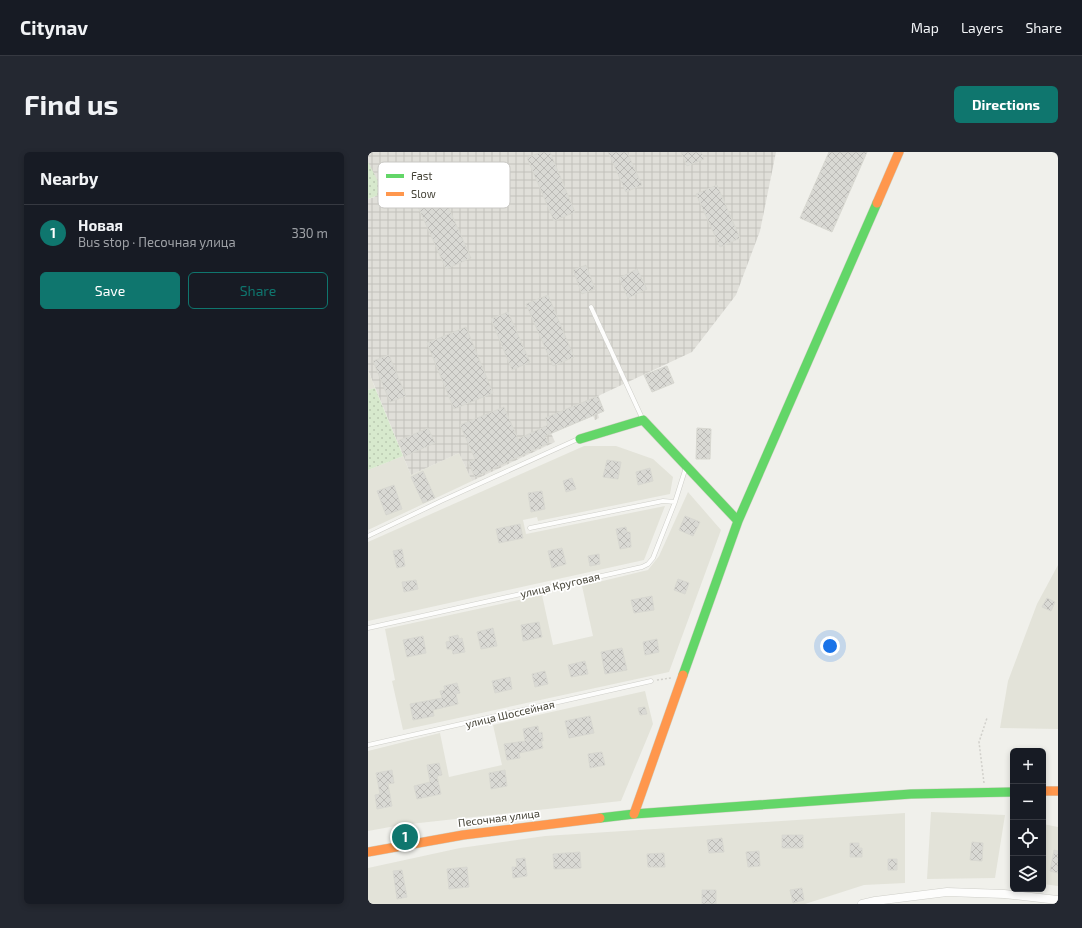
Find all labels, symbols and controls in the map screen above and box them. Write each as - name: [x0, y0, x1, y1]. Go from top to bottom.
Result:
- text: Citynav: [20, 16, 88, 39]
- text: Map: [911, 19, 939, 36]
- text: Layers: [961, 19, 1003, 36]
- text: Share: [1025, 19, 1062, 36]
- button: Directions: [954, 86, 1058, 123]
- text: Find us: [24, 87, 118, 121]
- legend: [378, 162, 510, 208]
- text: Nearby: [40, 168, 98, 188]
- text: Fast: [411, 169, 433, 182]
- text: Slow: [411, 187, 436, 200]
- text: Новая: [78, 216, 123, 234]
- text: 1: [50, 225, 56, 241]
- text: 330 m: [291, 225, 328, 241]
- text: Bus stop · Песочная улица: [78, 234, 236, 250]
- button: Save: [40, 272, 180, 309]
- button: Share: [188, 272, 328, 309]
- street label: улица Круговая: [519, 569, 601, 601]
- your location: [820, 636, 840, 656]
- street label: улица Шоссейная: [464, 697, 556, 731]
- map controls: [1010, 748, 1046, 892]
- button: +: [1010, 748, 1046, 784]
- button: −: [1010, 784, 1046, 820]
- street label: Песочная улица: [457, 806, 541, 830]
- button: locate: [1010, 820, 1046, 856]
- pin: 1: [392, 822, 418, 852]
- button: layers: [1010, 856, 1046, 892]

